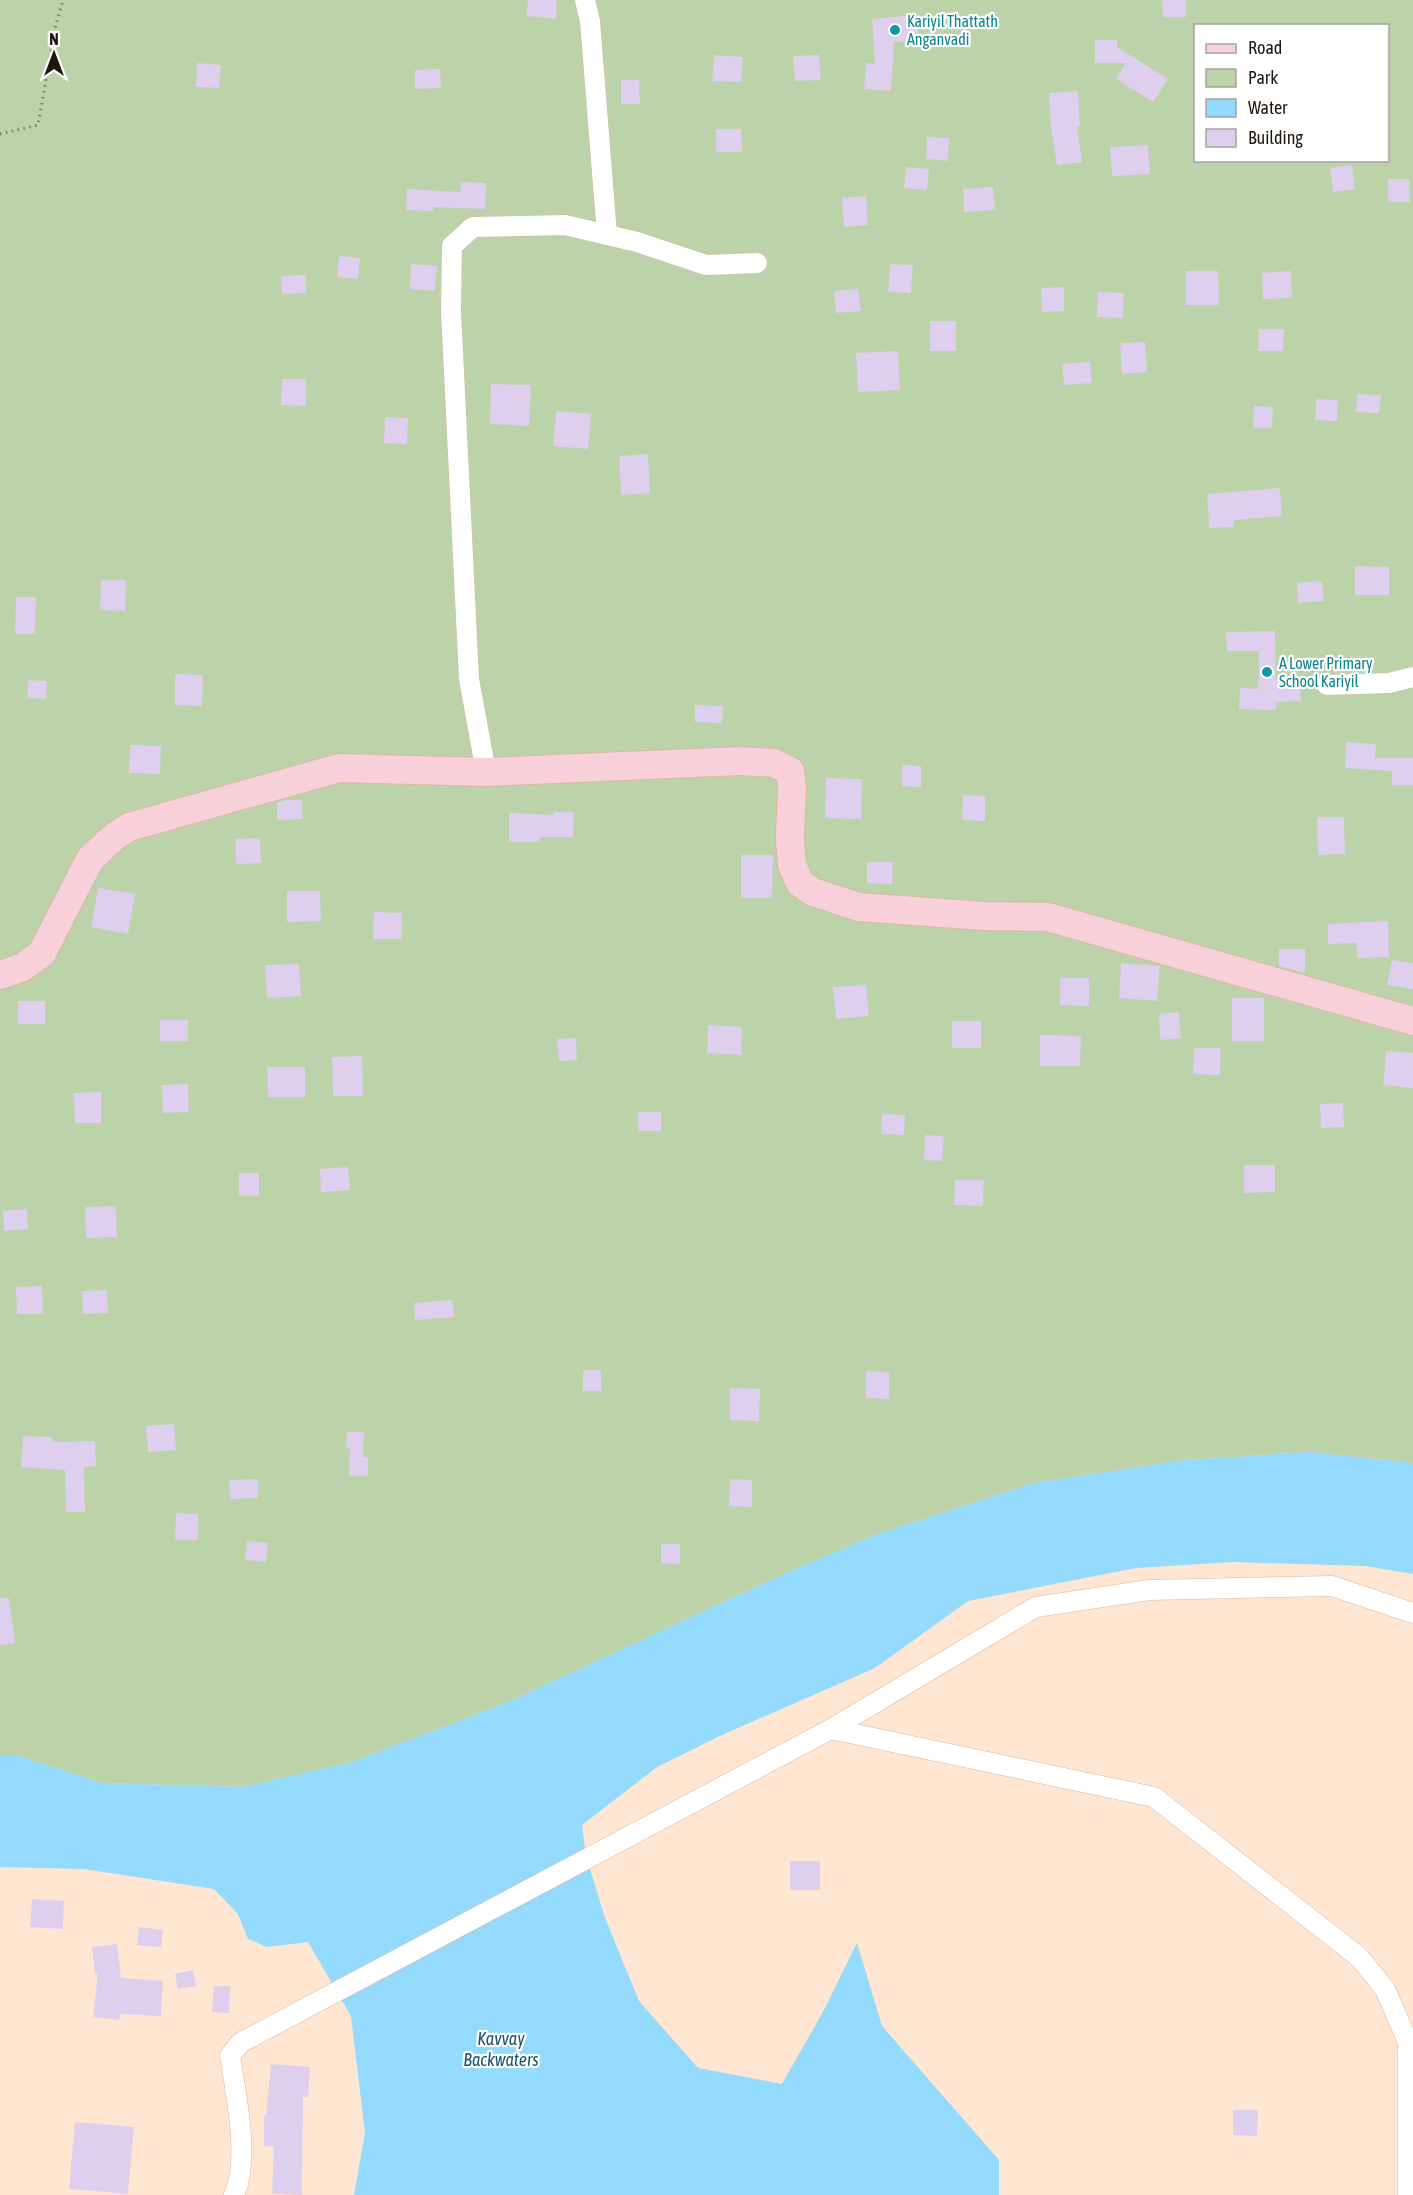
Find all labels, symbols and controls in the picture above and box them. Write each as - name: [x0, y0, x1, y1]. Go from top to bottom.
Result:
- place label: Kariyil Thattath Anganvadi: [907, 12, 998, 49]
- marker: Kariyil Thattath Anganvadi: [888, 23, 902, 37]
- north arrow: [24, 24, 84, 84]
- legend: [1194, 24, 1389, 162]
- text: N: [49, 30, 59, 48]
- text: Road: [1248, 37, 1282, 58]
- text: Park: [1248, 67, 1278, 88]
- text: Water: [1248, 97, 1288, 118]
- text: Building: [1248, 127, 1303, 148]
- place label: A Lower Primary School Kariyil: [1279, 654, 1373, 691]
- marker: A Lower Primary School Kariyil: [1260, 665, 1274, 679]
- water label: Kavvay Backwaters: [463, 2028, 539, 2070]

